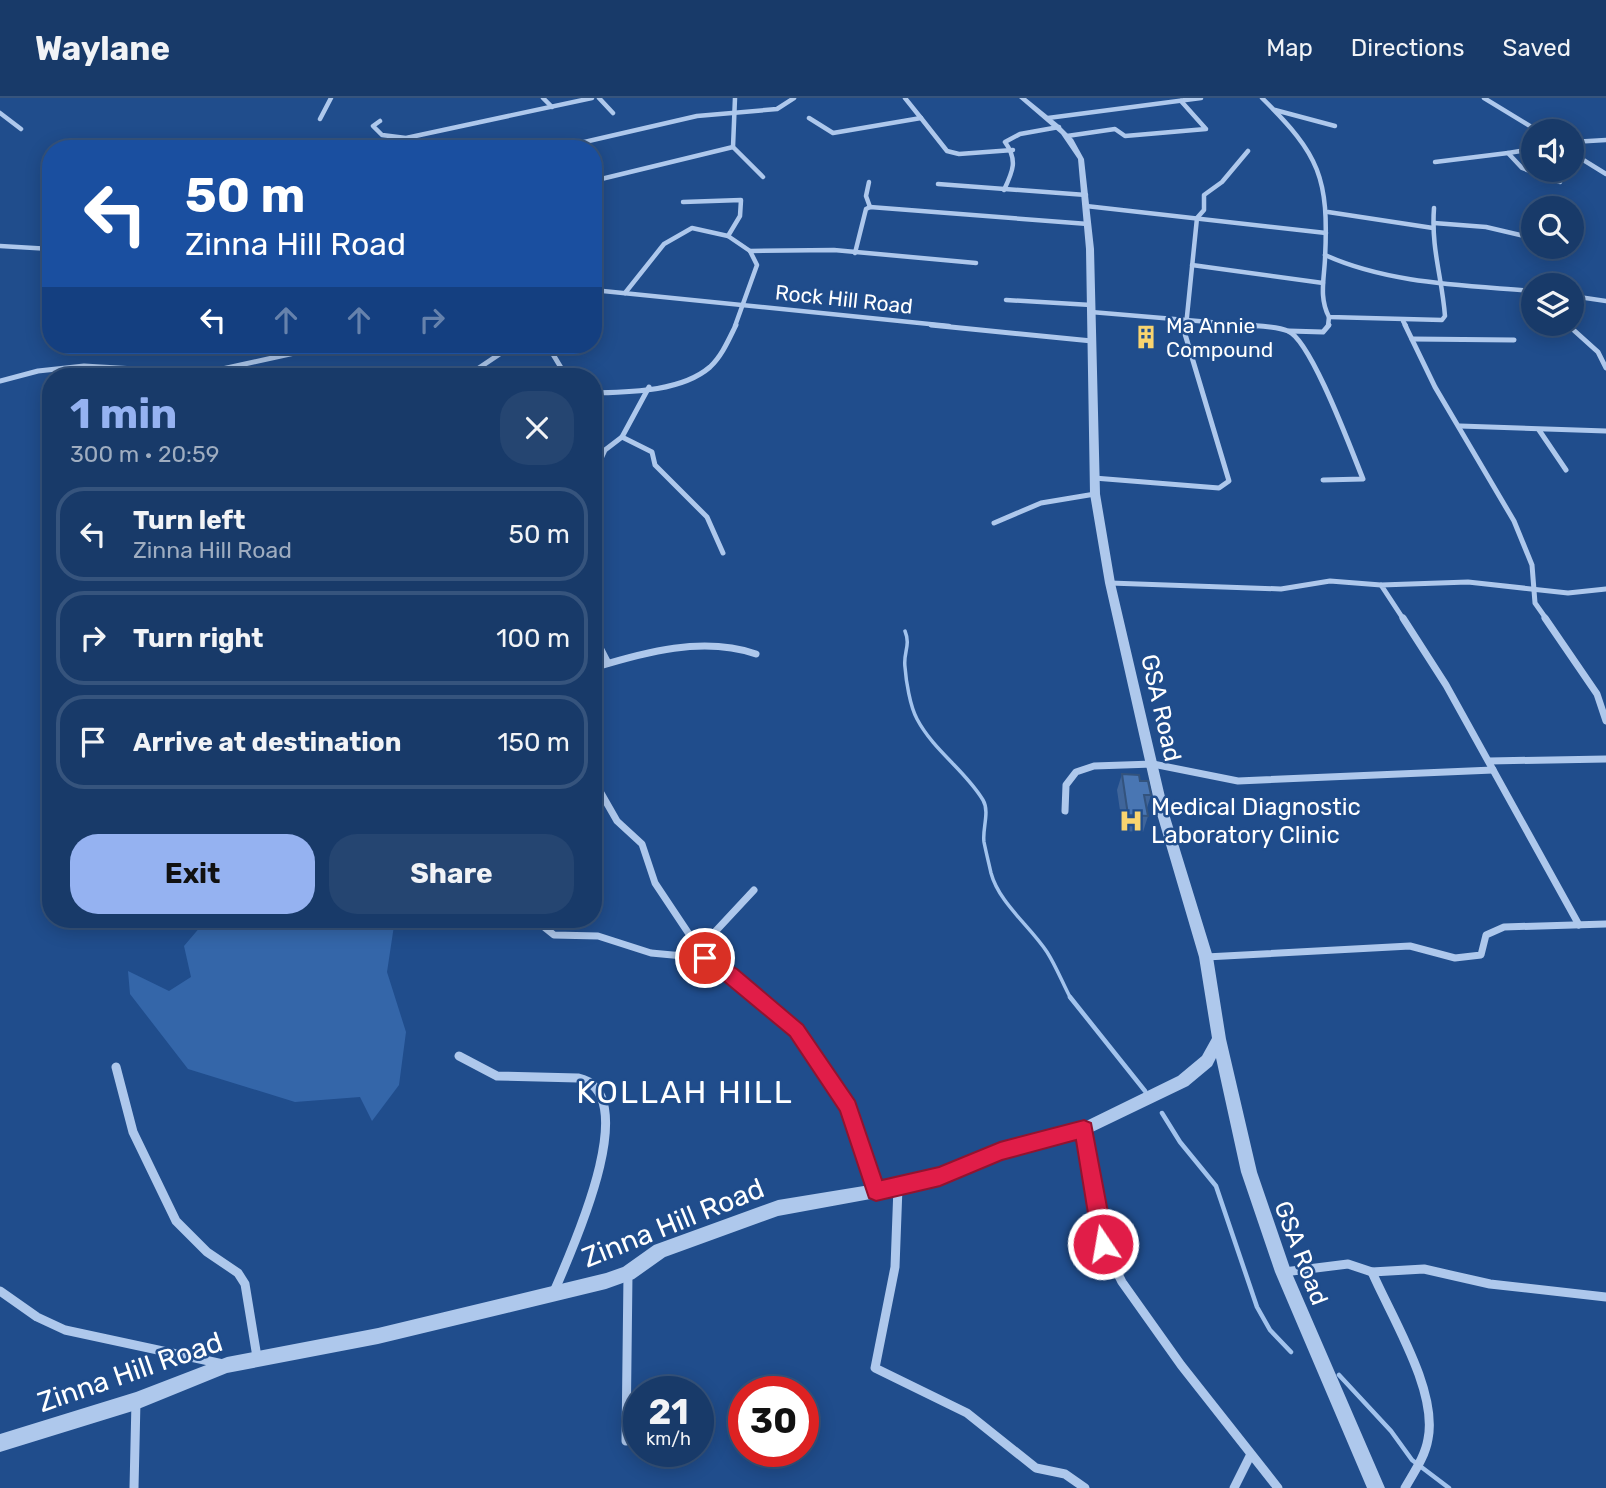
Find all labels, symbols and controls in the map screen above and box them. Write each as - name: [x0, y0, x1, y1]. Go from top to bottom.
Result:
- text: Waylane: [35, 29, 170, 68]
- text: Map: [1266, 34, 1313, 62]
- text: Directions: [1351, 34, 1464, 62]
- text: Saved: [1502, 34, 1571, 62]
- map controls: [1521, 119, 1584, 336]
- button: sound: [1521, 119, 1584, 182]
- text: 50 m: [185, 166, 305, 224]
- icon: left: [70, 168, 161, 259]
- button: search: [1521, 196, 1584, 259]
- text: Zinna Hill Road: [185, 225, 406, 263]
- button: layers: [1521, 273, 1584, 336]
- street label: Rock Hill Road: [774, 279, 914, 319]
- icon: left: [194, 301, 232, 339]
- icon: ahead: [267, 301, 305, 339]
- icon: ahead: [340, 301, 378, 339]
- icon: right: [413, 301, 451, 339]
- place label: Ma Annie Compound: [1166, 313, 1273, 362]
- building icon: Ma Annie Compound: [1132, 323, 1160, 351]
- text: 1 min: [70, 389, 177, 439]
- button: close: [500, 391, 574, 465]
- text: 300 m · 20:59: [70, 440, 219, 468]
- text: Turn left: [133, 505, 245, 536]
- icon: left: [74, 515, 112, 553]
- text: 50 m: [509, 519, 570, 550]
- text: Zinna Hill Road: [133, 536, 292, 564]
- icon: right: [74, 619, 112, 657]
- text: Turn right: [133, 623, 263, 654]
- text: 100 m: [496, 623, 570, 654]
- street label: GSA Road: [1135, 652, 1187, 764]
- icon: arrive: [74, 723, 112, 761]
- text: Arrive at destination: [133, 727, 401, 758]
- text: 150 m: [497, 727, 570, 758]
- place label: Medical Diagnostic Laboratory Clinic: [1151, 793, 1361, 849]
- hospital icon: Medical Diagnostic Laboratory Clinic: [1117, 807, 1145, 835]
- button: Exit: [70, 834, 315, 914]
- button: Share: [329, 834, 574, 914]
- pin: [675, 928, 735, 988]
- icon: arrive: [686, 939, 724, 977]
- district label: KOLLAH HILL: [576, 1073, 794, 1111]
- street label: Zinna Hill Road: [577, 1171, 769, 1275]
- street label: GSA Road: [1268, 1197, 1334, 1309]
- position arrow: [1066, 1207, 1140, 1281]
- street label: Zinna Hill Road: [33, 1325, 227, 1419]
- speed limit sign: 30: [728, 1376, 819, 1467]
- text: 21: [648, 1391, 689, 1433]
- text: km/h: [646, 1428, 691, 1450]

